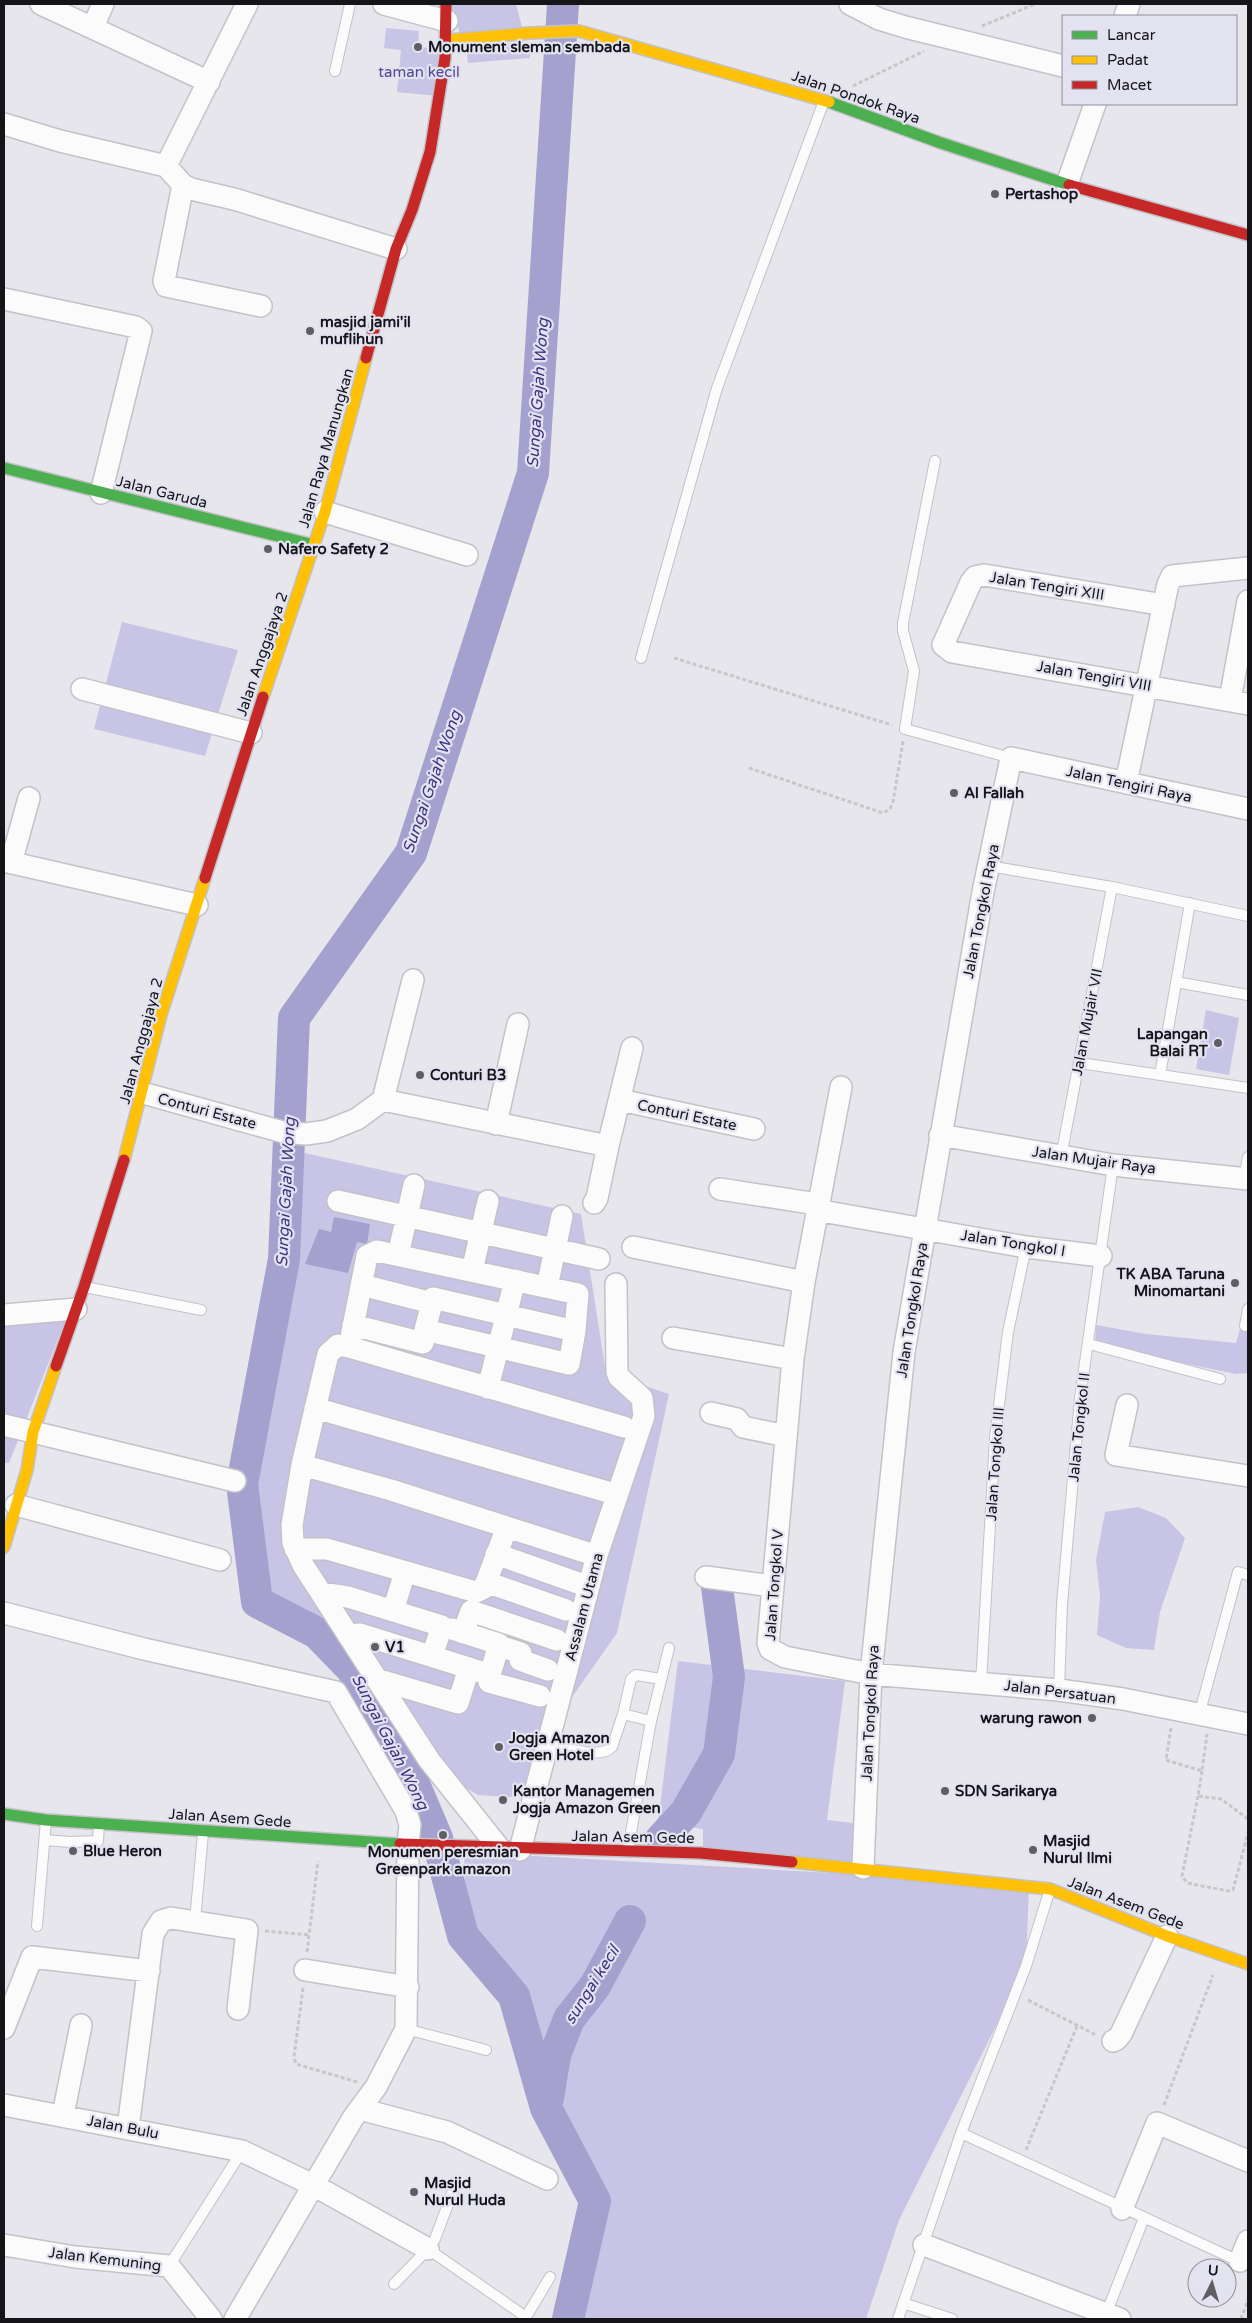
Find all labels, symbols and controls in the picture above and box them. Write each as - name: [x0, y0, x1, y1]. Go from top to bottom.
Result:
- legend: [1062, 15, 1237, 105]
- text: Lancar: [1107, 26, 1156, 44]
- place label: Monument sleman sembada: [428, 38, 630, 56]
- marker: Monument sleman sembada: [412, 41, 424, 53]
- text: Padat: [1107, 51, 1149, 69]
- park label: taman kecil: [378, 63, 460, 81]
- street label: Jalan Pondok Raya: [789, 67, 923, 127]
- text: Macet: [1107, 76, 1152, 94]
- place label: Pertashop: [1005, 185, 1079, 204]
- marker: Pertashop: [989, 188, 1001, 200]
- place label: masjid jami'il muflihun: [320, 313, 411, 348]
- water label: Sungai Gajah Wong: [523, 317, 553, 468]
- marker: masjid jami'il muflihun: [304, 325, 316, 337]
- street label: Jalan Raya Manungkan: [295, 366, 357, 530]
- street label: Jalan Garuda: [115, 472, 209, 512]
- place label: Nafero Safety 2: [278, 540, 389, 559]
- marker: Nafero Safety 2: [262, 543, 274, 555]
- street label: Jalan Tengiri XIII: [988, 568, 1106, 604]
- street label: Jalan Anggajaya 2: [232, 590, 292, 718]
- street label: Jalan Tengiri VIII: [1035, 657, 1153, 695]
- water label: Sungai Gajah Wong: [398, 707, 466, 856]
- street label: Jalan Tengiri Raya: [1064, 762, 1194, 806]
- place label: Al Fallah: [964, 784, 1024, 802]
- marker: Al Fallah: [948, 787, 960, 799]
- street label: Jalan Tongkol Raya: [959, 842, 1003, 980]
- street label: Jalan Mujair VII: [1068, 967, 1106, 1077]
- street label: Jalan Anggajaya 2: [115, 976, 167, 1106]
- place label: Lapangan Balai RT: [1137, 1025, 1209, 1060]
- marker: Lapangan Balai RT: [1212, 1037, 1224, 1049]
- place label: Conturi B3: [430, 1066, 506, 1084]
- marker: Conturi B3: [414, 1069, 426, 1081]
- street label: Conturi Estate: [156, 1089, 258, 1133]
- street label: Conturi Estate: [636, 1096, 738, 1134]
- water label: Sungai Gajah Wong: [272, 1116, 300, 1267]
- street label: Jalan Mujair Raya: [1031, 1142, 1157, 1178]
- street label: Jalan Tongkol I: [959, 1226, 1067, 1260]
- street label: Jalan Tongkol Raya: [892, 1241, 932, 1379]
- place label: TK ABA Taruna Minomartani: [1115, 1265, 1225, 1300]
- marker: TK ABA Taruna Minomartani: [1229, 1277, 1241, 1289]
- street label: Jalan Tongkol II: [1064, 1371, 1094, 1483]
- street label: Jalan Tongkol III: [982, 1406, 1008, 1522]
- street label: Jalan Tongkol V: [761, 1528, 787, 1641]
- street label: Assalam Utama: [561, 1551, 607, 1663]
- place label: V1: [385, 1638, 405, 1656]
- marker: V1: [369, 1641, 381, 1653]
- street label: Jalan Tongkol Raya: [857, 1644, 883, 1782]
- water label: Sungai Gajah Wong: [347, 1671, 433, 1814]
- street label: Jalan Persatuan: [1003, 1676, 1117, 1708]
- place label: warung rawon: [980, 1709, 1082, 1728]
- marker: warung rawon: [1086, 1712, 1098, 1724]
- place label: Jogja Amazon Green Hotel: [508, 1729, 610, 1764]
- marker: Jogja Amazon Green Hotel: [493, 1741, 505, 1753]
- place label: Kantor Managemen Jogja Amazon Green: [512, 1782, 661, 1818]
- place label: SDN Sarikarya: [955, 1782, 1057, 1801]
- marker: SDN Sarikarya: [939, 1785, 951, 1797]
- marker: Kantor Managemen Jogja Amazon Green: [497, 1794, 509, 1806]
- street label: Jalan Asem Gede: [168, 1805, 292, 1831]
- street label: Jalan Asem Gede: [571, 1827, 695, 1847]
- marker: Monumen peresmian Greenpark amazon: [437, 1829, 449, 1841]
- place label: Masjid Nurul Ilmi: [1043, 1832, 1112, 1867]
- place label: Blue Heron: [83, 1842, 162, 1860]
- place label: Monumen peresmian Greenpark amazon: [367, 1843, 519, 1879]
- marker: Masjid Nurul Ilmi: [1027, 1844, 1039, 1856]
- marker: Blue Heron: [67, 1845, 79, 1857]
- street label: Jalan Asem Gede: [1065, 1873, 1187, 1933]
- water label: sungai kecil: [560, 1940, 625, 2028]
- street label: Jalan Bulu: [85, 2111, 161, 2143]
- place label: Masjid Nurul Huda: [424, 2174, 506, 2209]
- marker: Masjid Nurul Huda: [408, 2186, 420, 2198]
- street label: Jalan Kemuning: [48, 2243, 162, 2275]
- north arrow: [1187, 2258, 1237, 2308]
- text: U: [1207, 2262, 1219, 2279]

